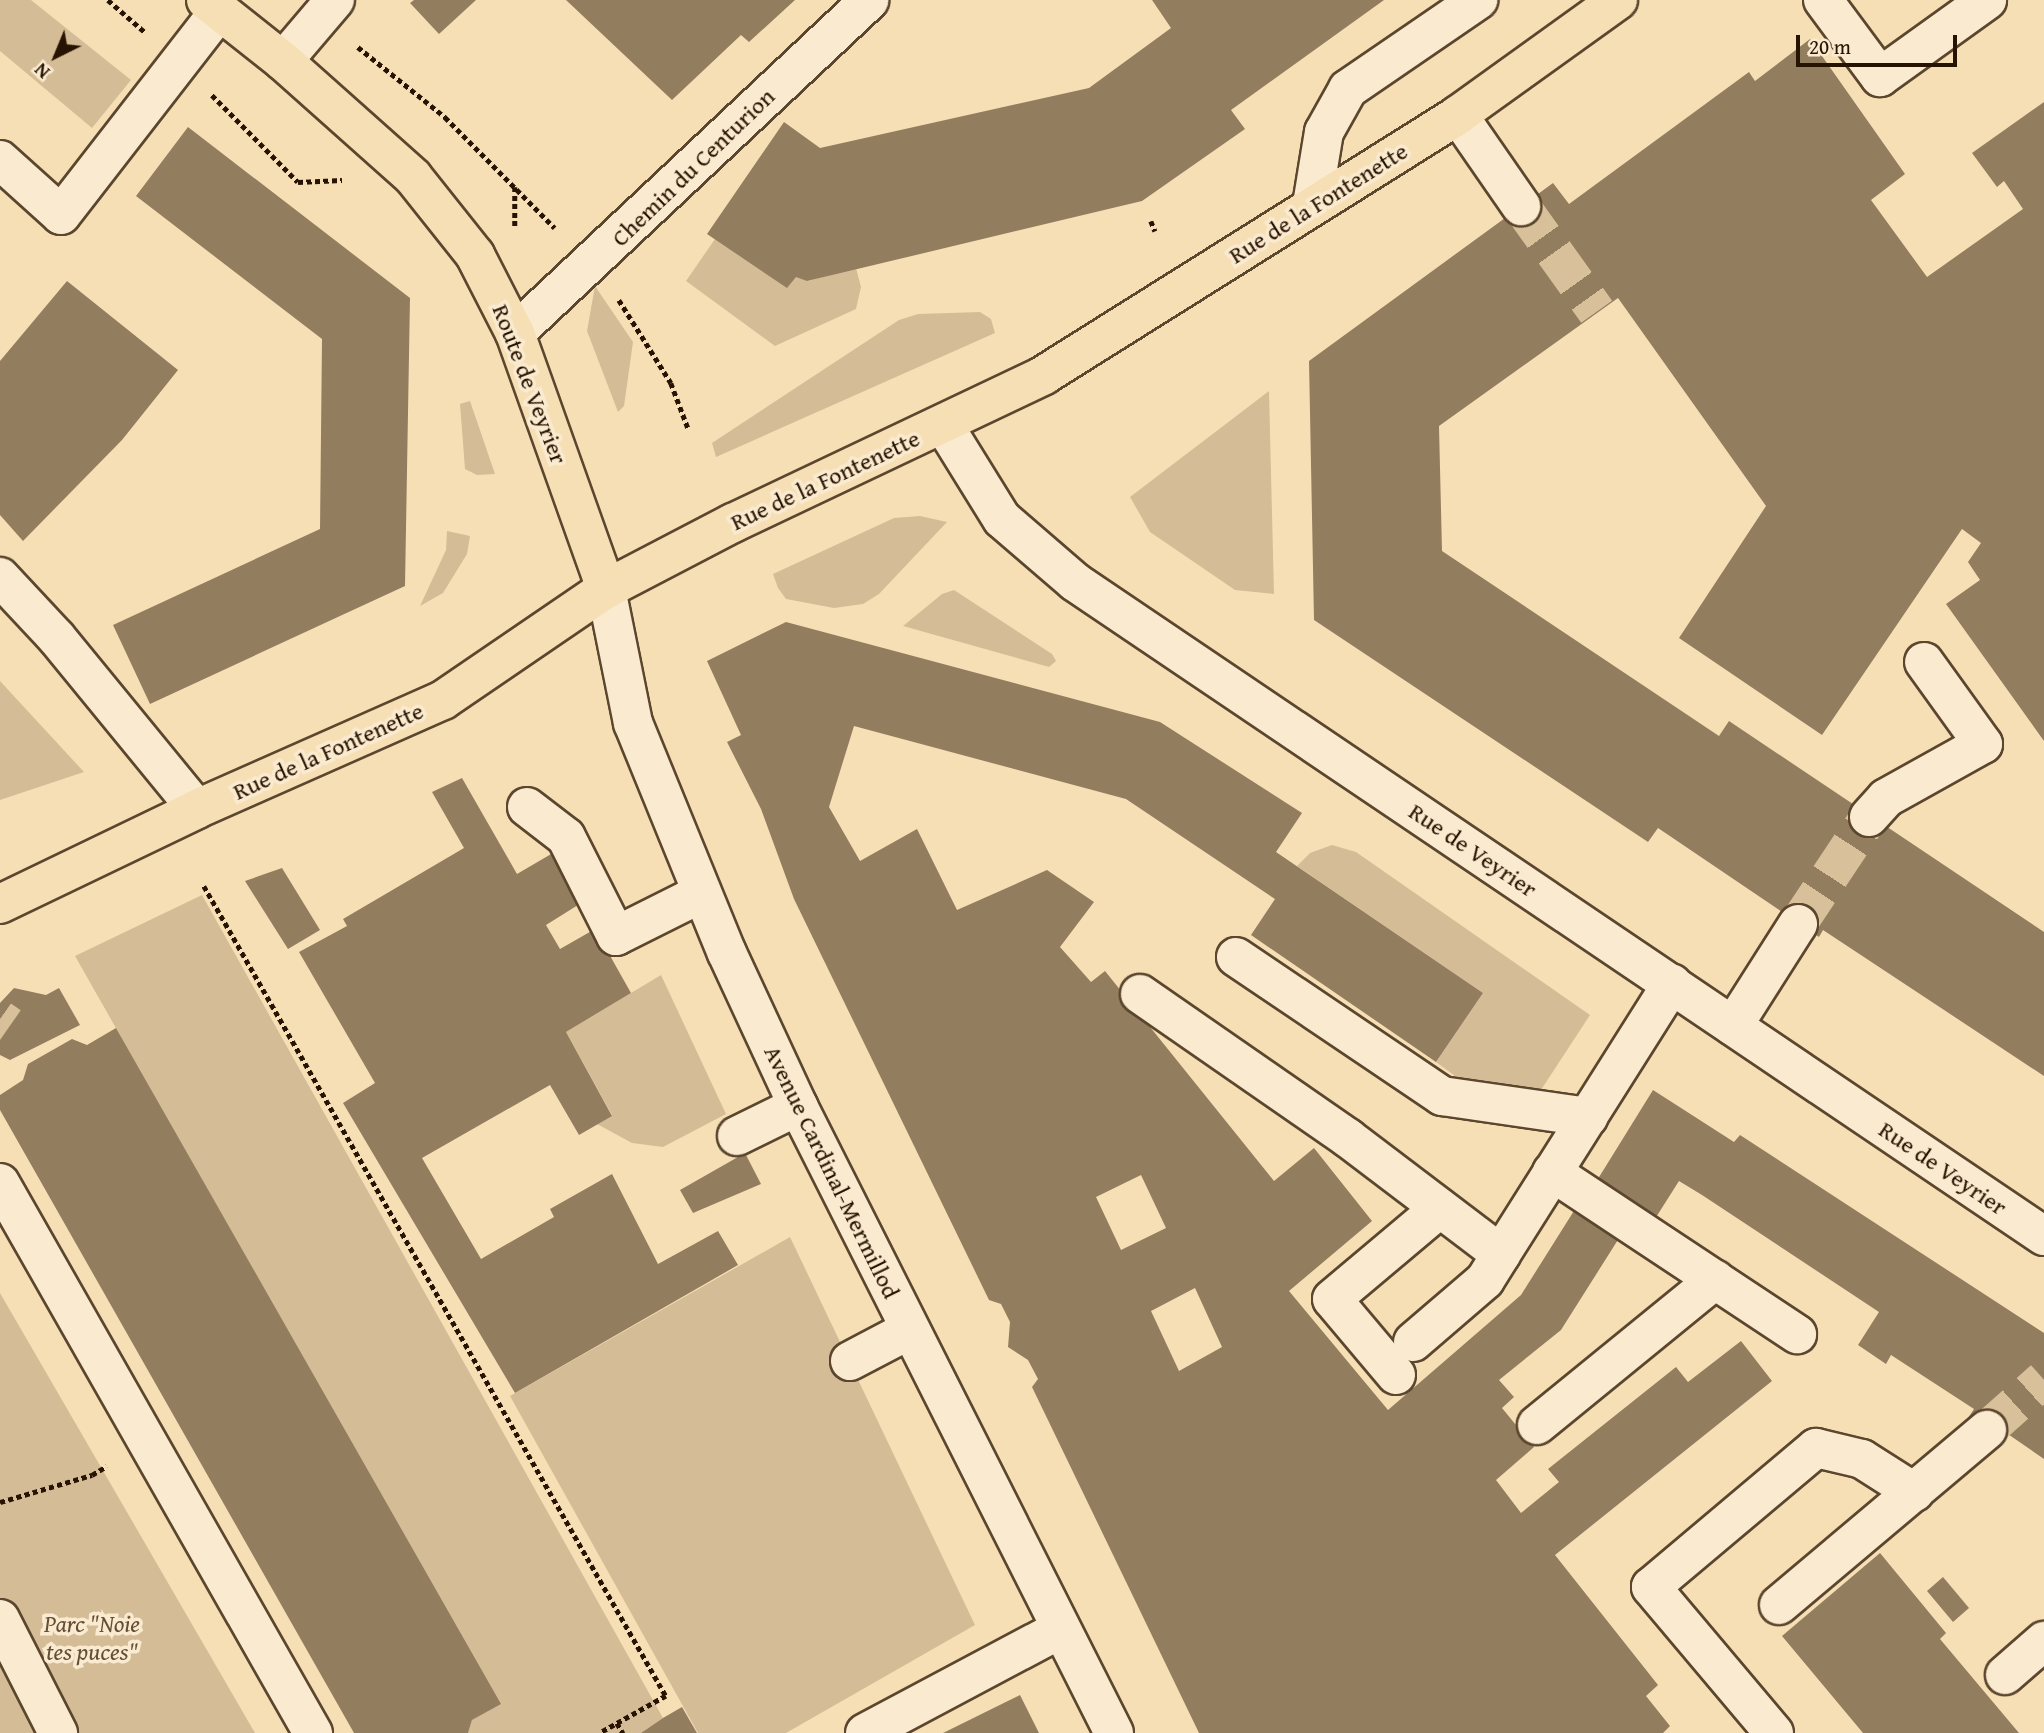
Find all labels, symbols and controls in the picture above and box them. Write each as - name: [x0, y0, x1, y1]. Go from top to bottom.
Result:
- north arrow: [21, 21, 91, 91]
- scale bar: [1799, 21, 1960, 65]
- text: 20 m: [1809, 31, 1851, 62]
- text: N: [27, 57, 56, 86]
- street label: Chemin du Centurion: [605, 82, 781, 252]
- street label: Rue de la Fontenette: [1223, 136, 1413, 270]
- street label: Route de Veyrier: [486, 300, 574, 468]
- street label: Rue de la Fontenette: [726, 424, 924, 536]
- street label: Rue de la Fontenette: [228, 696, 428, 806]
- street label: Rue de Veyrier: [1404, 797, 1542, 903]
- street label: Avenue Cardinal-Mermillod: [758, 1041, 906, 1303]
- street label: Rue de Veyrier: [1874, 1115, 2012, 1221]
- park label: Parc "Noie tes puces": [44, 1610, 140, 1666]

